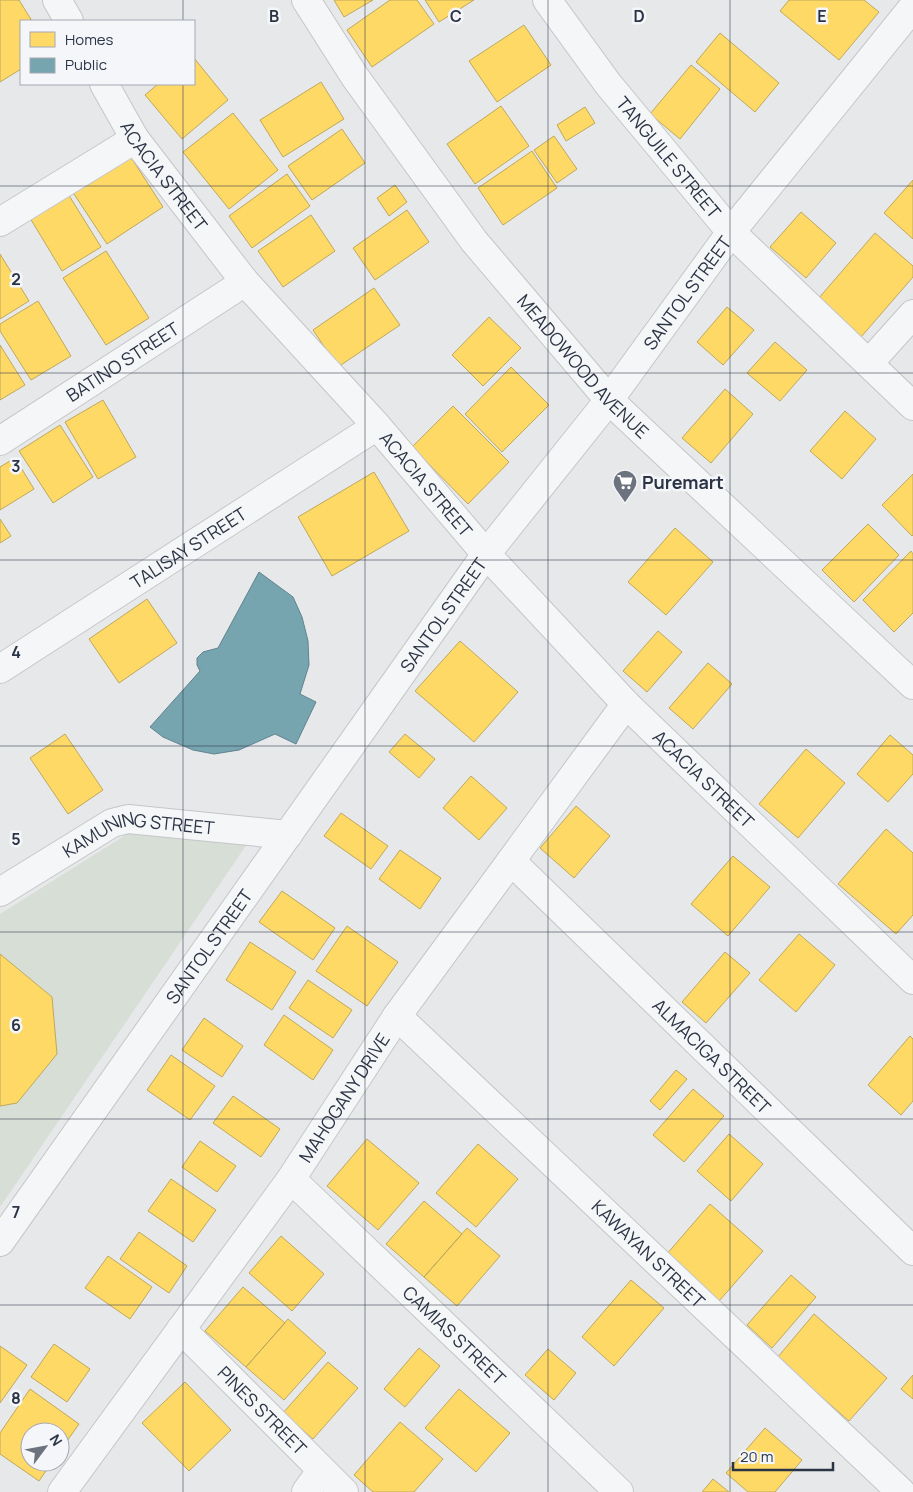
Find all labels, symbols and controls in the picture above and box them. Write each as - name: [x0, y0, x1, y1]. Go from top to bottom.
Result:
- text: B: [269, 5, 279, 27]
- text: C: [450, 5, 462, 27]
- text: D: [633, 5, 645, 27]
- text: E: [817, 5, 827, 27]
- legend: [20, 20, 195, 85]
- text: Homes: [65, 29, 114, 50]
- text: Public: [65, 54, 107, 75]
- street label: TANGUILE STREET: [611, 91, 727, 223]
- street label: ACACIA STREET: [115, 117, 213, 236]
- street label: SANTOL STREET: [638, 231, 736, 354]
- text: 2: [11, 268, 21, 290]
- street label: MEADOWOOD AVENUE: [512, 289, 654, 443]
- street label: BATINO STREET: [61, 316, 184, 407]
- street label: ACACIA STREET: [375, 426, 478, 542]
- text: 3: [11, 455, 21, 477]
- supermarket icon: Puremart: [612, 469, 638, 503]
- place label: Puremart: [642, 470, 724, 494]
- street label: TALISAY STREET: [125, 501, 251, 594]
- street label: SANTOL STREET: [394, 552, 492, 677]
- text: 4: [11, 641, 21, 663]
- street label: ACACIA STREET: [648, 725, 759, 833]
- street label: KAMUNING STREET: [58, 806, 216, 863]
- text: 5: [11, 828, 21, 850]
- street label: SANTOL STREET: [160, 884, 258, 1008]
- street label: ALMACIGA STREET: [648, 993, 776, 1119]
- text: 6: [11, 1014, 21, 1036]
- street label: MAHOGANY DRIVE: [293, 1028, 395, 1167]
- street label: KAWAYAN STREET: [587, 1194, 711, 1313]
- text: 7: [12, 1201, 20, 1223]
- street label: CAMIAS STREET: [398, 1280, 511, 1390]
- street label: PINES STREET: [213, 1361, 312, 1460]
- text: 8: [11, 1387, 21, 1409]
- north arrow: [20, 1422, 70, 1472]
- text: N: [46, 1431, 67, 1449]
- scale bar: [733, 1440, 833, 1472]
- text: 20 m: [740, 1446, 773, 1467]

